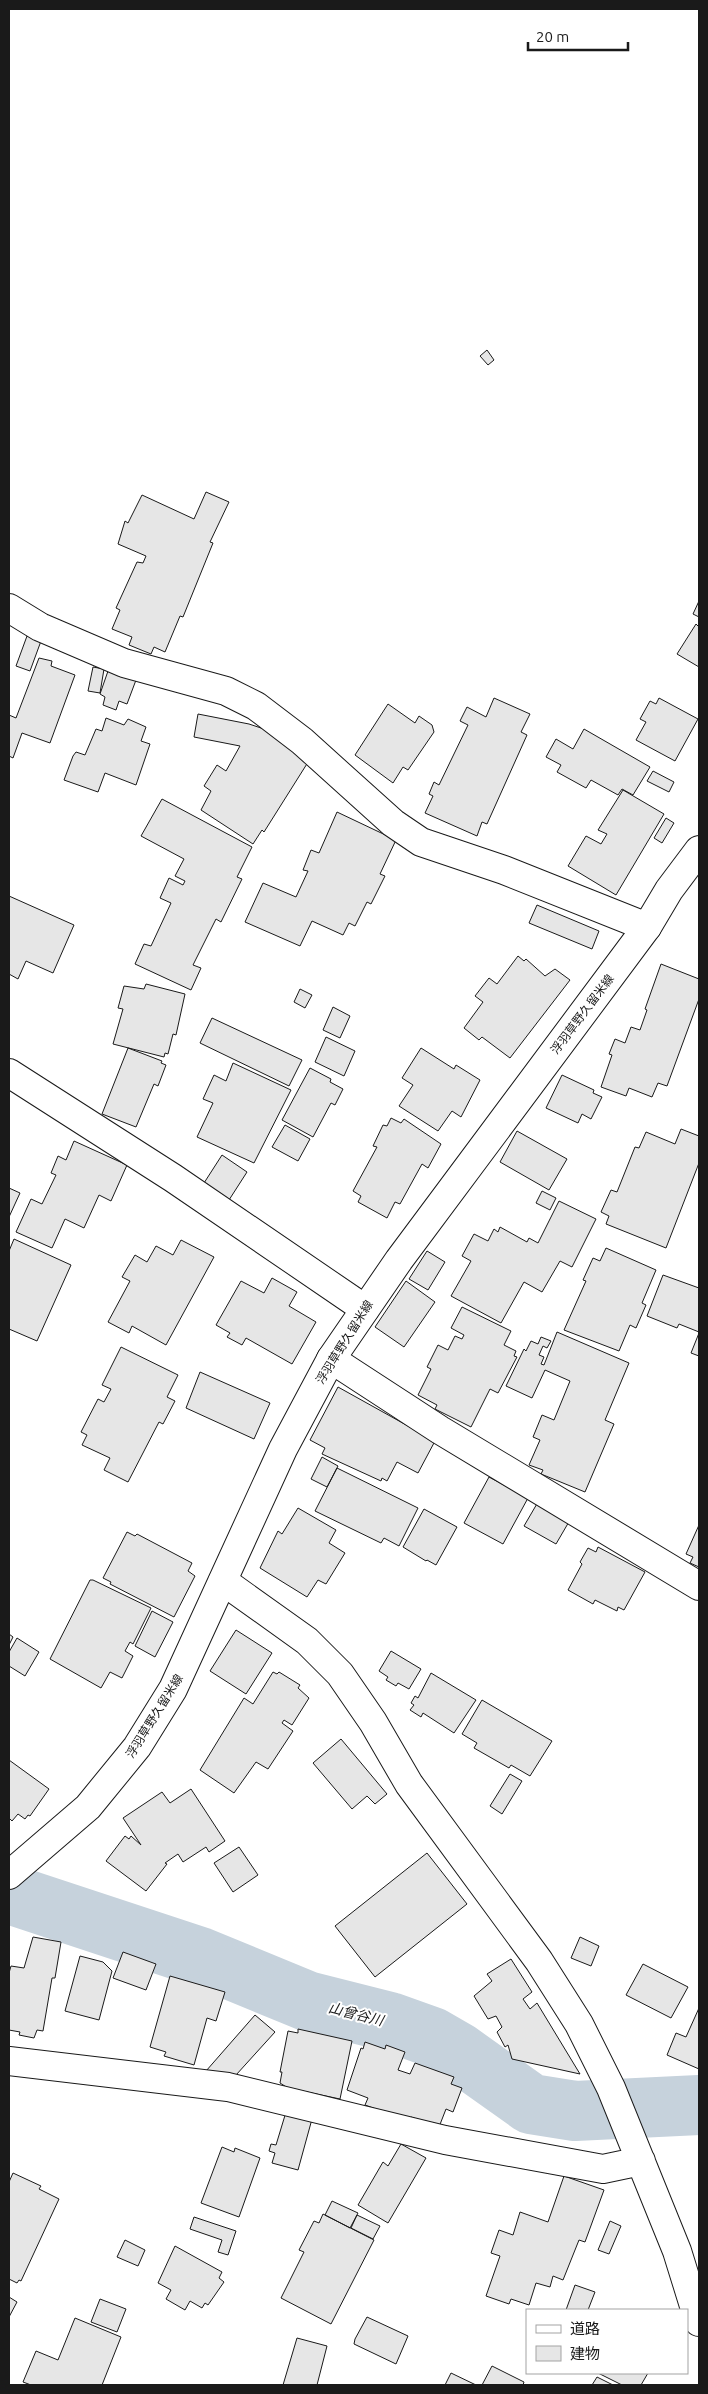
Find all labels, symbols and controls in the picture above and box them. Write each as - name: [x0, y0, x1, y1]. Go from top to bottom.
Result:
- scale bar: [528, 20, 628, 52]
- text: 20 m: [536, 28, 569, 45]
- street label: 浮羽草野久留米線: [548, 972, 616, 1056]
- street label: 浮羽草野久留米線: [313, 1298, 375, 1386]
- street label: 浮羽草野久留米線: [123, 1672, 185, 1760]
- water label: 山曾谷川: [327, 1999, 387, 2029]
- legend: [526, 2309, 688, 2374]
- text: 道路: [570, 2320, 600, 2337]
- text: 建物: [570, 2345, 600, 2362]

